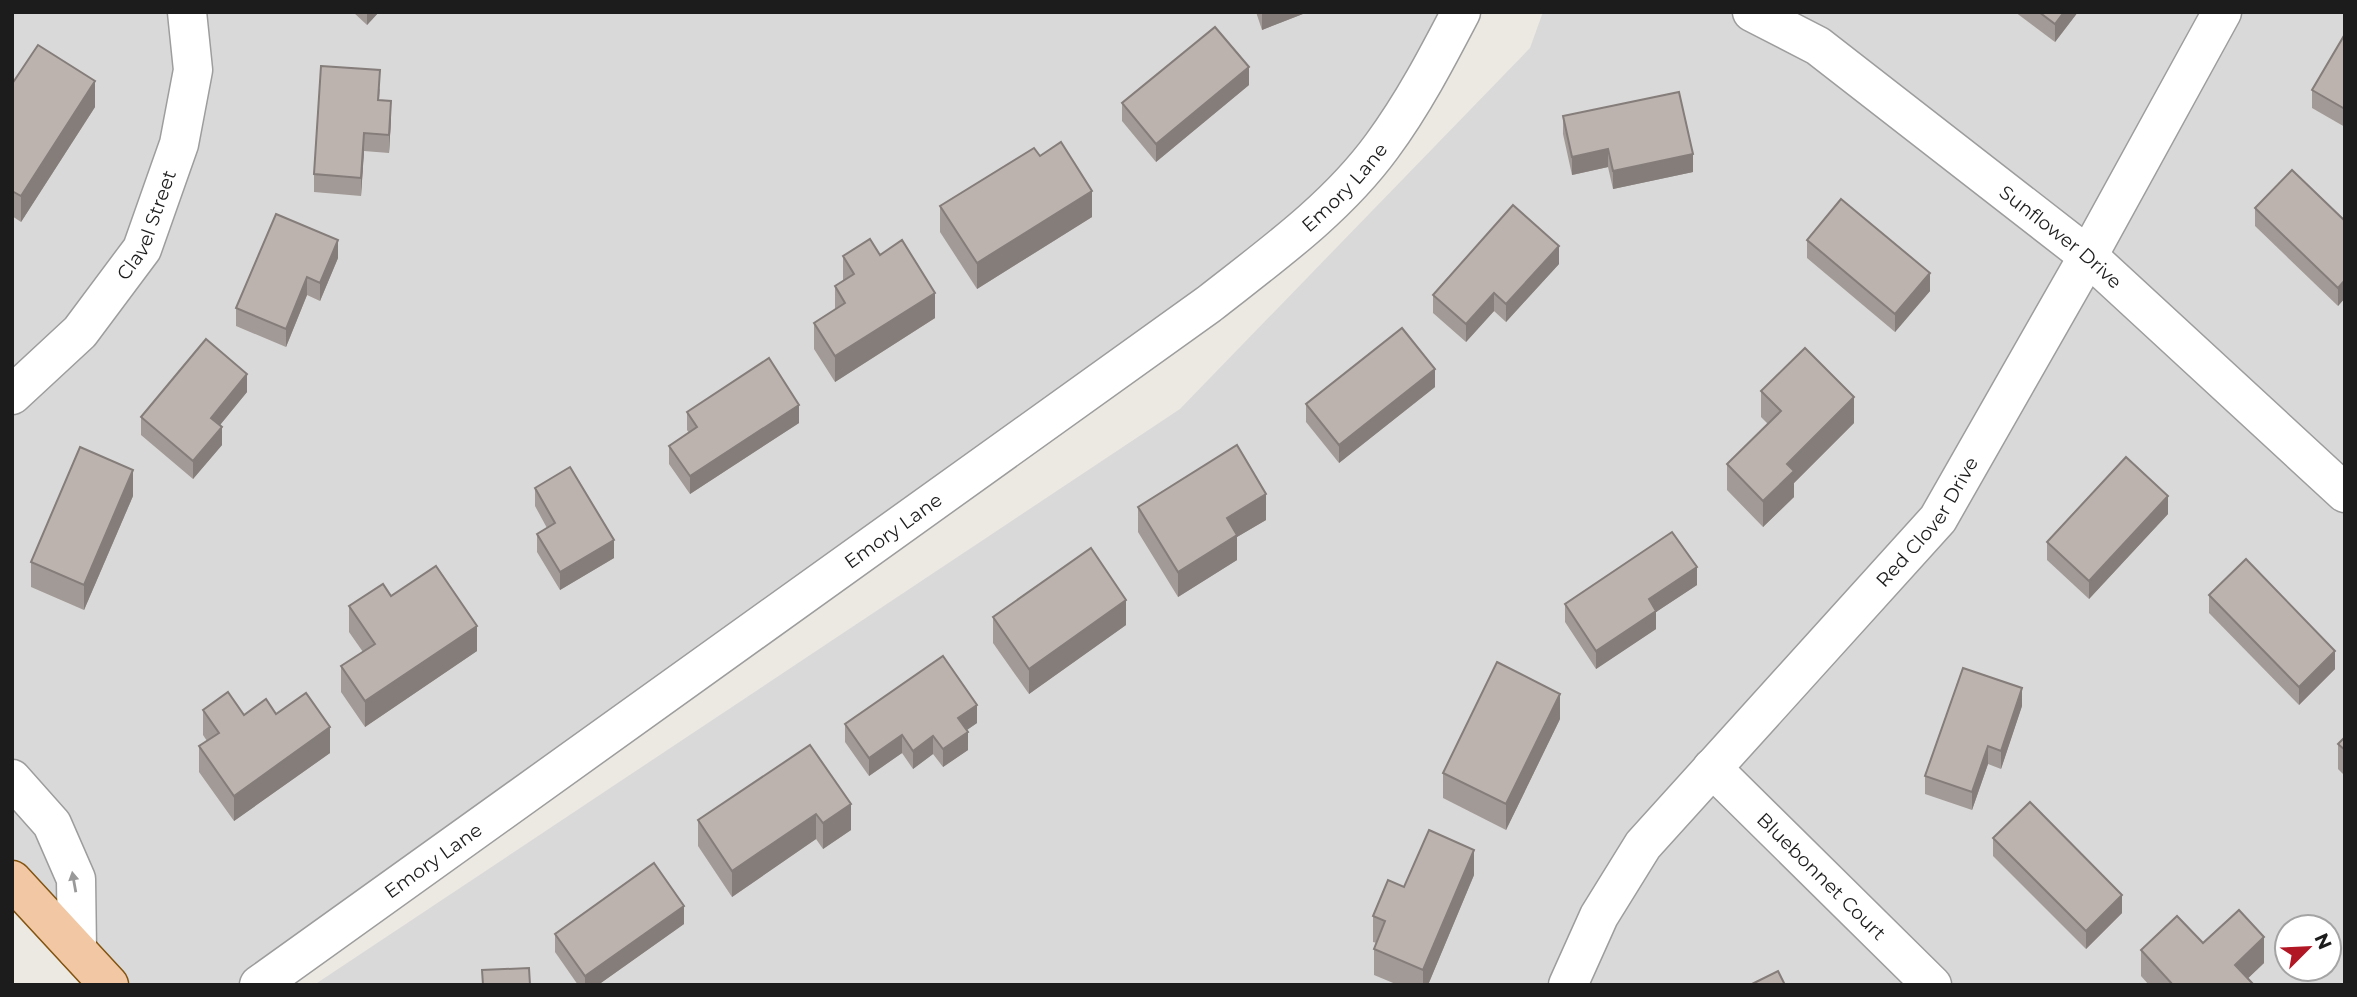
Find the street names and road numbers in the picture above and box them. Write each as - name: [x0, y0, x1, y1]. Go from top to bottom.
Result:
- street label: Emory Lane: [1297, 138, 1392, 237]
- street label: Clavel Street: [111, 167, 181, 284]
- street label: Sunflower Drive: [1995, 180, 2127, 293]
- street label: Red Clover Drive: [1871, 453, 1983, 592]
- street label: Emory Lane: [840, 488, 946, 573]
- street label: Bluebonnet Court: [1752, 808, 1891, 945]
- street label: Emory Lane: [380, 818, 486, 903]

